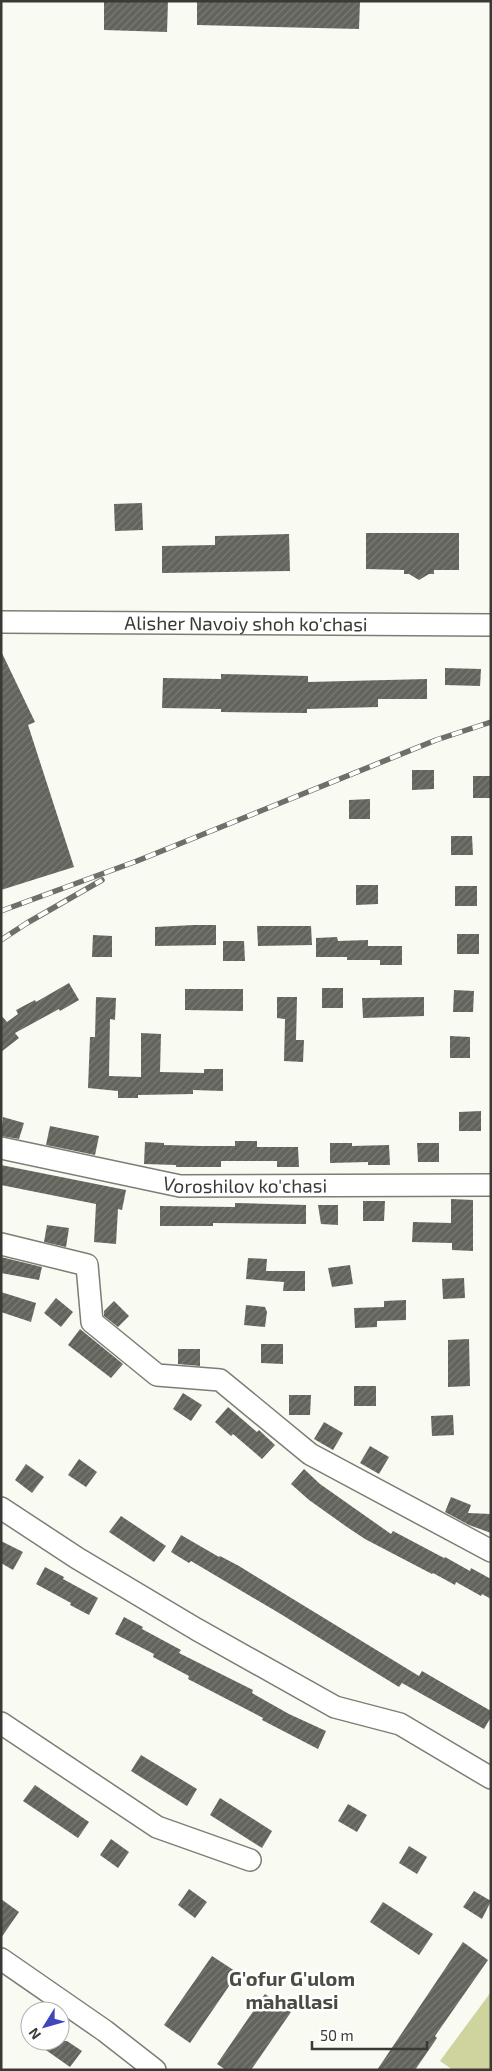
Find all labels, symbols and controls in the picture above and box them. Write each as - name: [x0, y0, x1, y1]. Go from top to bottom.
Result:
- street label: Alisher Navoiy shoh ko'chasi: [124, 611, 368, 635]
- street label: Voroshilov ko'chasi: [161, 1171, 327, 1198]
- district label: G'ofur G'ulom mahallasi: [229, 1966, 355, 2013]
- north arrow: [20, 2001, 70, 2051]
- scale bar: [312, 2018, 427, 2050]
- text: N: [24, 2025, 44, 2043]
- text: 50 m: [320, 2026, 354, 2044]

